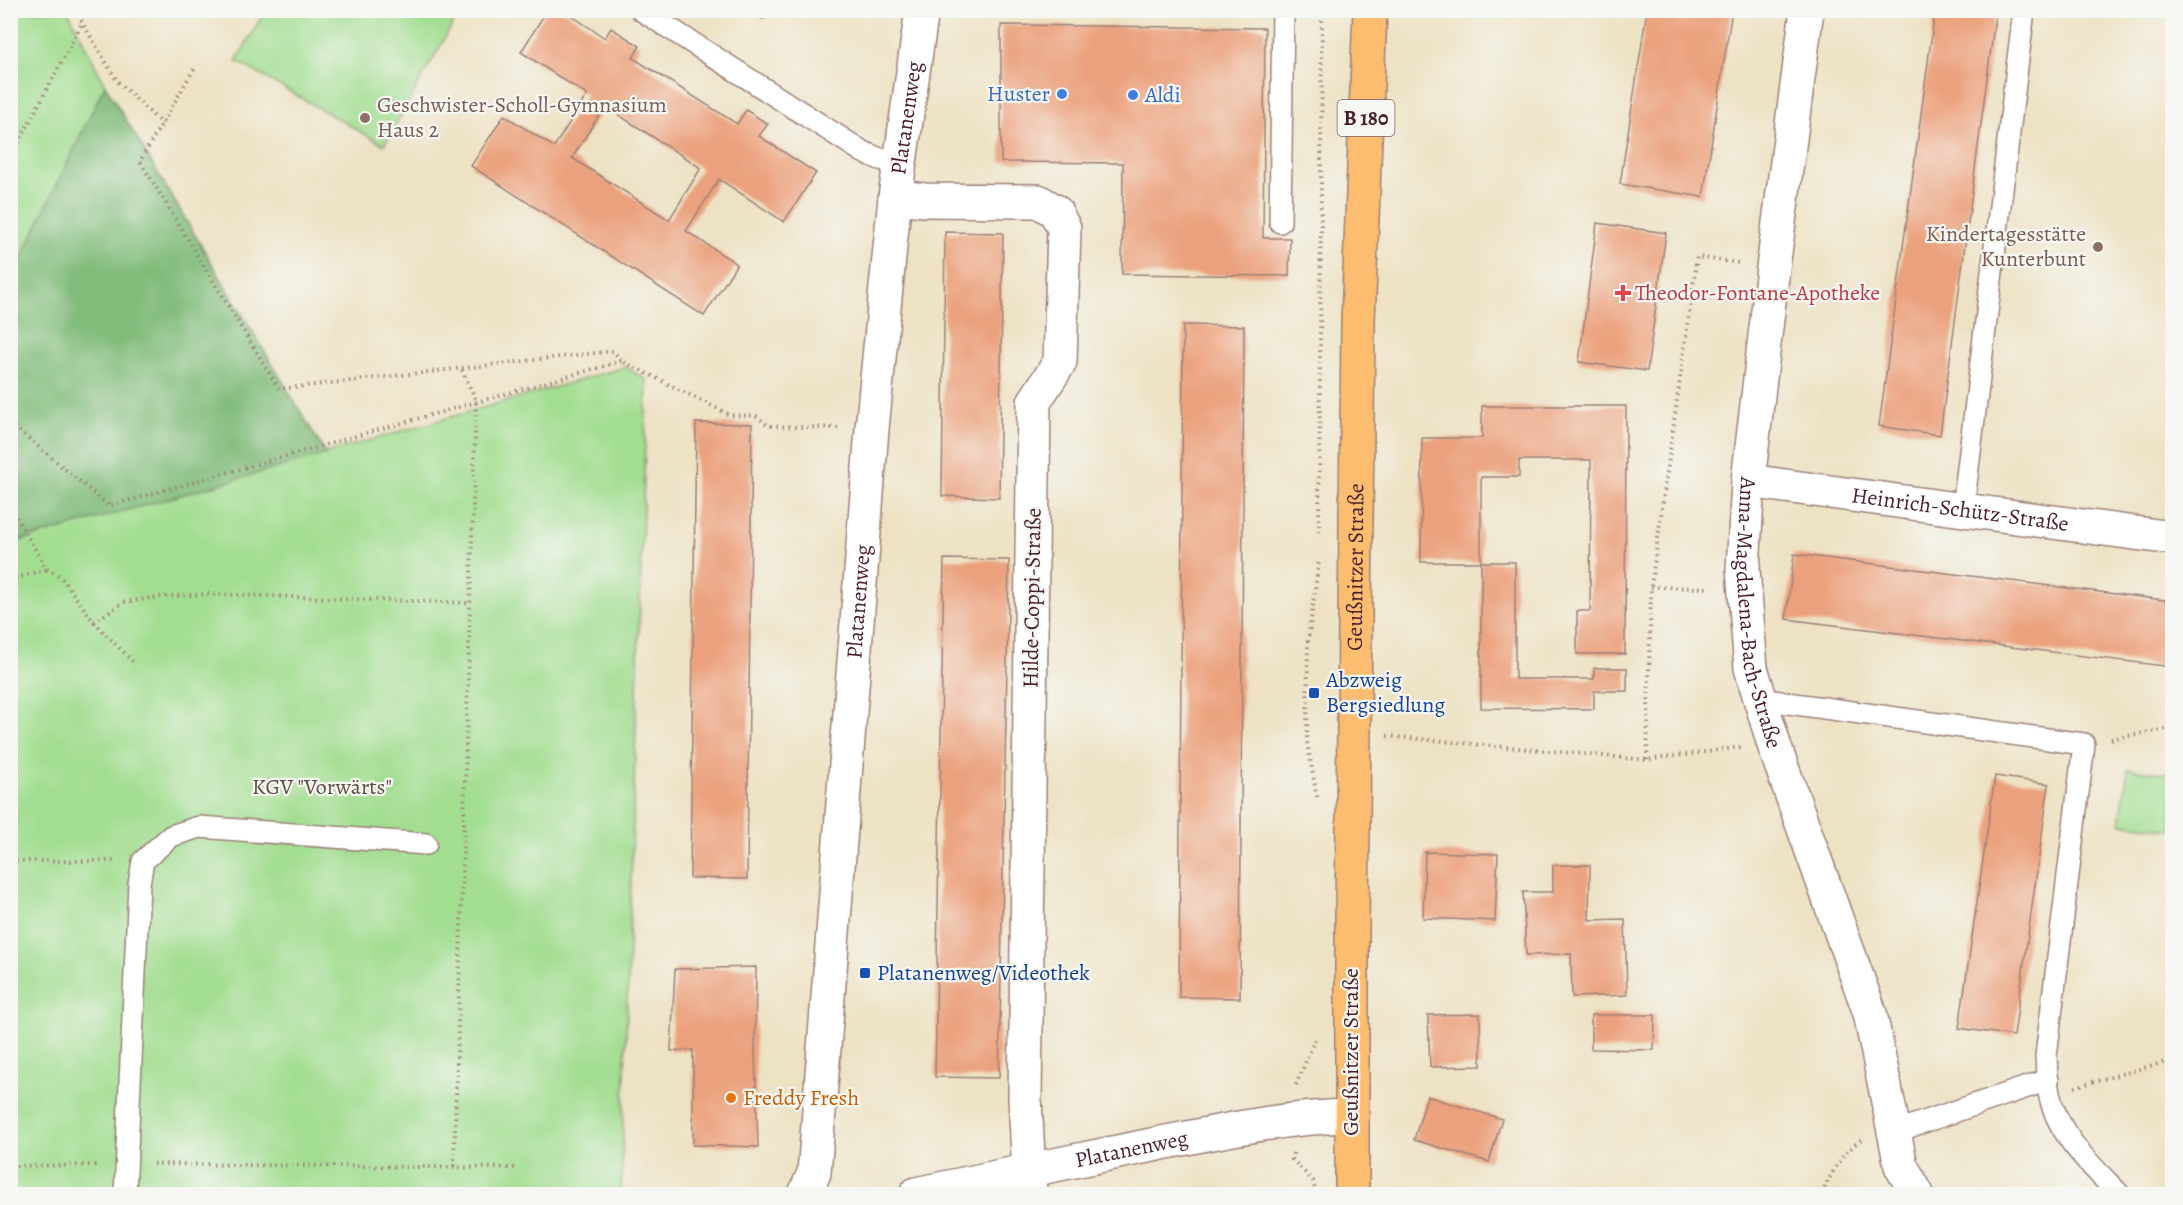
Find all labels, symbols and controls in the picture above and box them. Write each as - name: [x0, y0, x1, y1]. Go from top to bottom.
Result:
- street label: Platanenweg: [883, 59, 929, 177]
- place label: Huster: [987, 79, 1050, 109]
- place label: Aldi: [1144, 80, 1181, 110]
- marker: Huster: [1055, 87, 1069, 101]
- marker: Aldi: [1126, 88, 1140, 102]
- place label: Geschwister-Scholl-Gymnasium Haus 2: [377, 90, 667, 145]
- road number: B 180: [1338, 100, 1394, 136]
- marker: Geschwister-Scholl-Gymnasium Haus 2: [358, 111, 372, 125]
- place label: Kindertagesstätte Kunterbunt: [1926, 219, 2086, 274]
- marker: Kindertagesstätte Kunterbunt: [2091, 240, 2105, 254]
- place label: Theodor-Fontane-Apotheke: [1635, 278, 1880, 308]
- marker: Theodor-Fontane-Apotheke: [1616, 286, 1630, 300]
- street label: Anna-Magdalena-Bach-Straße: [1728, 475, 1789, 752]
- street label: Heinrich-Schütz-Straße: [1850, 480, 2070, 539]
- street label: Geußnitzer Straße: [1340, 483, 1371, 651]
- street label: Hilde-Coppi-Straße: [1015, 508, 1049, 688]
- street label: Platanenweg: [839, 543, 878, 660]
- place label: Abzweig Bergsiedlung: [1325, 665, 1445, 720]
- marker: Abzweig Bergsiedlung: [1307, 686, 1321, 700]
- park label: KGV "Vorwärts": [252, 772, 392, 802]
- place label: Platanenweg/Videothek: [877, 958, 1090, 988]
- marker: Platanenweg/Videothek: [858, 966, 872, 980]
- street label: Geußnitzer Straße: [1336, 968, 1366, 1136]
- place label: Freddy Fresh: [743, 1083, 859, 1113]
- marker: Freddy Fresh: [724, 1091, 738, 1105]
- street label: Platanenweg: [1072, 1123, 1191, 1175]

